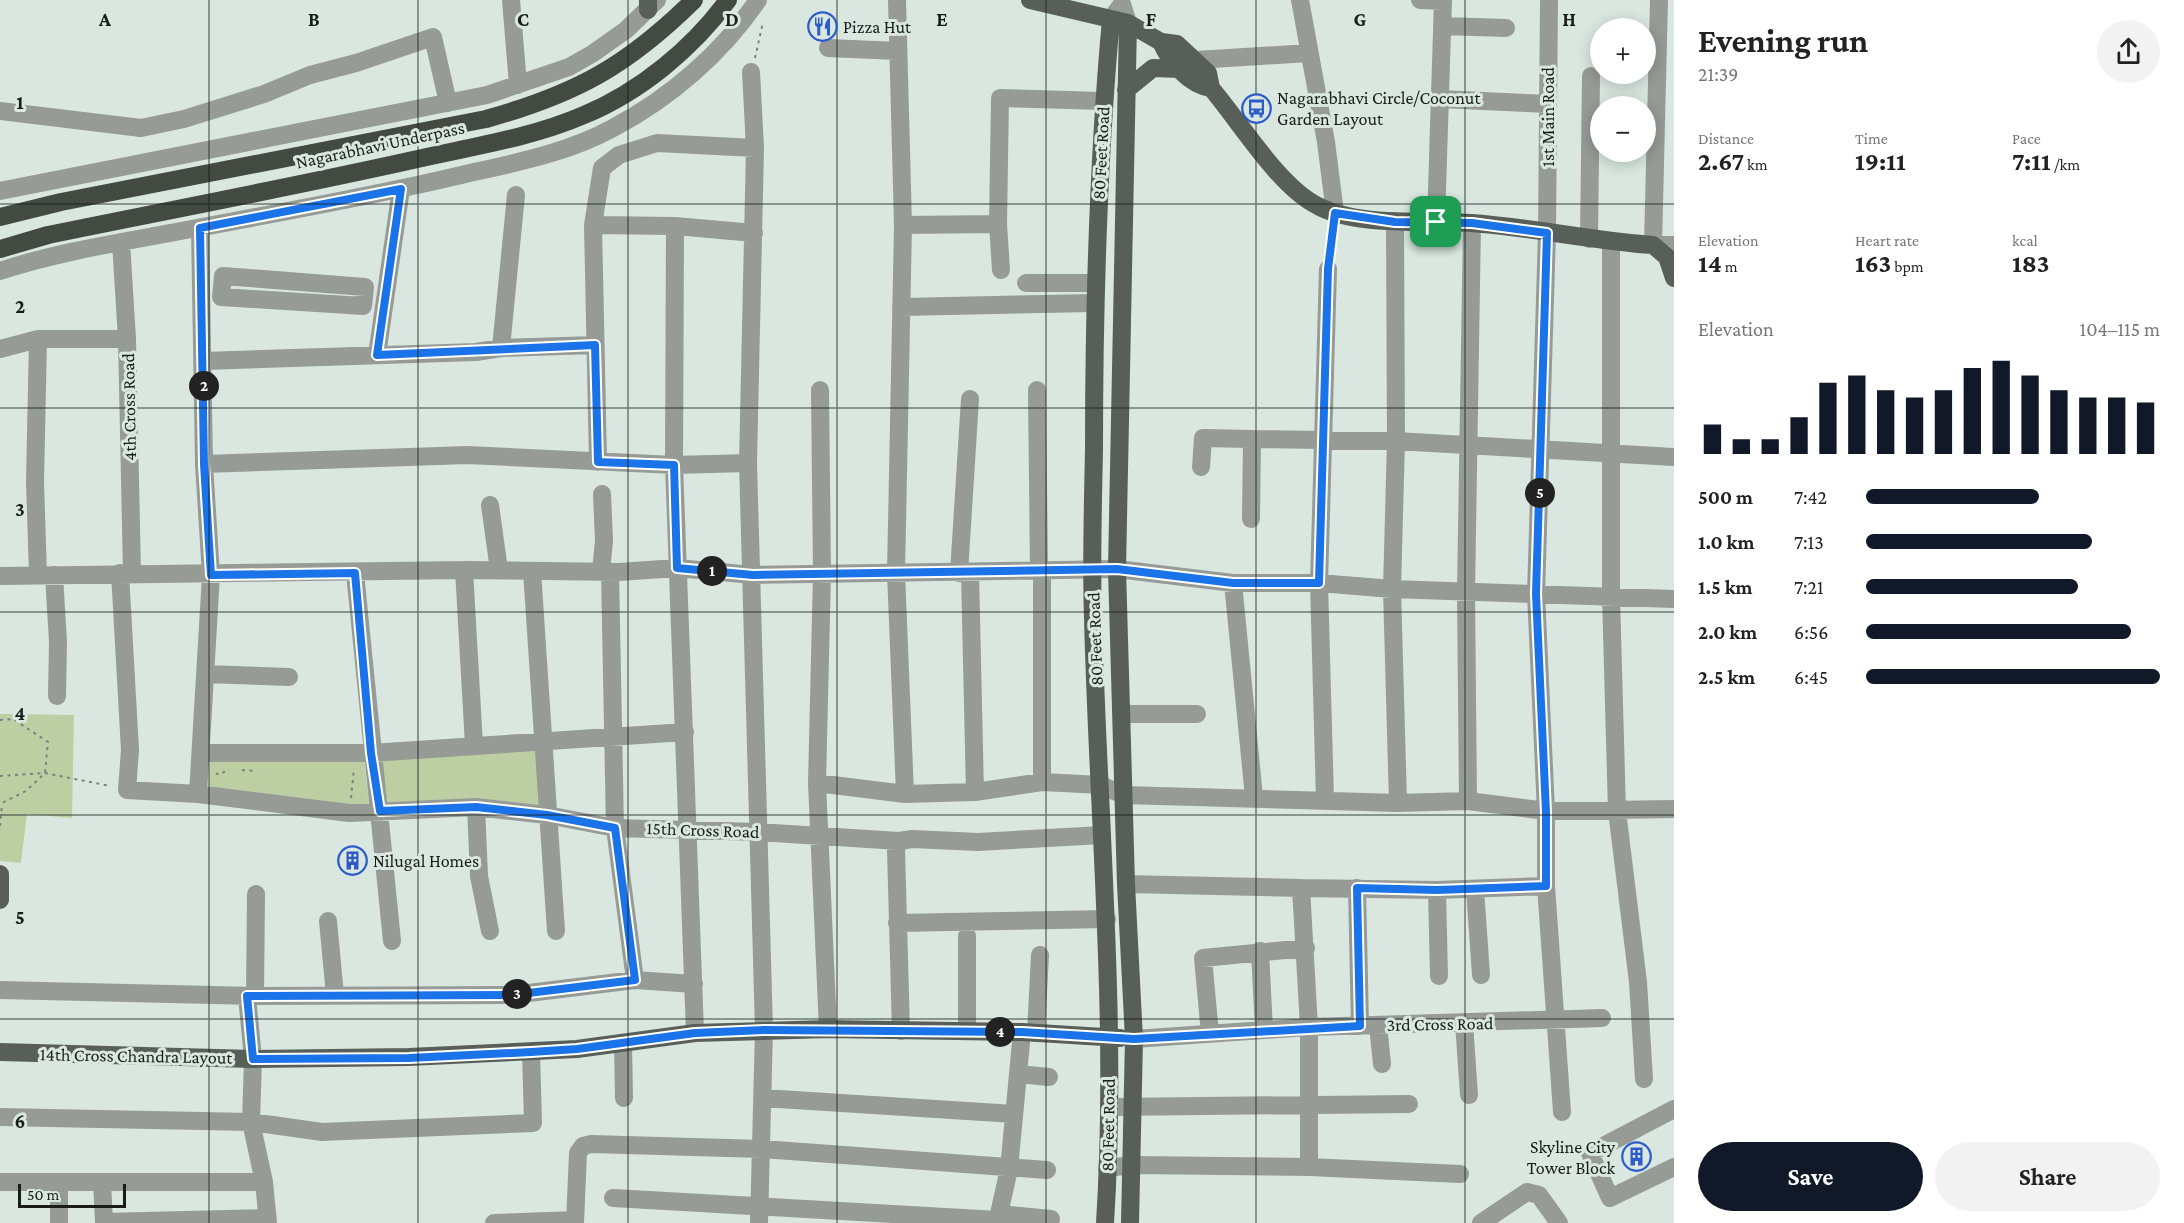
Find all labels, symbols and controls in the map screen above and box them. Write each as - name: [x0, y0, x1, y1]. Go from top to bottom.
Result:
- text: A: [98, 8, 112, 30]
- text: B: [308, 8, 320, 30]
- text: C: [517, 8, 529, 30]
- text: D: [725, 8, 739, 30]
- text: E: [936, 8, 948, 30]
- text: F: [1146, 8, 1157, 30]
- text: G: [1354, 8, 1367, 30]
- text: H: [1562, 8, 1576, 30]
- restaurant icon: Pizza Hut: [806, 11, 838, 43]
- place label: Pizza Hut: [843, 17, 912, 37]
- map controls: [1590, 18, 1656, 162]
- button: +: [1590, 18, 1656, 84]
- button: share: [2097, 20, 2160, 83]
- text: Evening run: [1698, 22, 1868, 59]
- text: 21:39: [1698, 63, 1738, 85]
- street label: 1st Main Road: [1538, 67, 1558, 167]
- place label: Nagarabhavi Circle/Coconut Garden Layout: [1277, 88, 1481, 129]
- text: 1: [16, 91, 24, 113]
- bus stop icon: Nagarabhavi Circle/Coconut Garden Layout: [1240, 92, 1272, 124]
- button: −: [1590, 96, 1656, 162]
- street label: 80 Feet Road: [1089, 105, 1113, 200]
- street label: Nagarabhavi Underpass: [294, 117, 466, 173]
- text: Distance: [1698, 130, 1754, 147]
- text: Time: [1855, 130, 1888, 147]
- text: Pace: [2012, 130, 2041, 147]
- text: 2.67: [1698, 147, 1744, 176]
- text: 19:11: [1855, 147, 1906, 176]
- text: 7:11: [2012, 147, 2051, 176]
- text: km: [1744, 156, 1768, 173]
- text: /km: [2051, 156, 2080, 173]
- pin: [1410, 196, 1461, 247]
- icon: arrive: [1419, 205, 1452, 238]
- text: Elevation: [1698, 232, 1759, 249]
- text: Heart rate: [1855, 232, 1919, 249]
- text: kcal: [2012, 232, 2038, 249]
- text: 14: [1698, 249, 1722, 278]
- text: 163: [1855, 249, 1891, 278]
- text: 183: [2012, 249, 2049, 278]
- text: m: [1722, 258, 1738, 275]
- text: bpm: [1891, 258, 1924, 275]
- text: 2: [15, 295, 25, 317]
- text: Elevation: [1698, 318, 1774, 340]
- text: 104–115 m: [2080, 318, 2160, 340]
- street label: 4th Cross Road: [118, 352, 140, 461]
- pin: 2: [189, 371, 219, 401]
- text: 2: [200, 377, 208, 394]
- pin: 5: [1525, 478, 1555, 508]
- text: 5: [1536, 484, 1544, 501]
- text: 500 m: [1698, 486, 1753, 508]
- text: 7:42: [1794, 486, 1827, 508]
- text: 3: [15, 498, 25, 520]
- text: 1.0 km: [1698, 531, 1754, 553]
- text: 7:13: [1794, 531, 1824, 553]
- pin: 1: [697, 556, 727, 586]
- text: 1: [709, 562, 715, 579]
- text: 1.5 km: [1698, 576, 1753, 598]
- text: 7:21: [1794, 576, 1824, 598]
- street label: 80 Feet Road: [1083, 591, 1107, 686]
- text: 2.0 km: [1698, 621, 1757, 643]
- text: 6:56: [1794, 621, 1828, 643]
- text: 2.5 km: [1698, 666, 1755, 688]
- text: 6:45: [1794, 666, 1828, 688]
- text: 4: [15, 702, 26, 724]
- street label: 15th Cross Road: [646, 818, 760, 842]
- building icon: Nilugal Homes: [336, 845, 368, 877]
- place label: Nilugal Homes: [373, 851, 479, 871]
- text: 5: [15, 906, 25, 928]
- pin: 3: [502, 979, 532, 1009]
- text: 3: [513, 985, 521, 1002]
- street label: 3rd Cross Road: [1386, 1013, 1494, 1035]
- pin: 4: [985, 1017, 1015, 1047]
- text: 4: [996, 1023, 1004, 1040]
- street label: 14th Cross Chandra Layout: [40, 1044, 233, 1068]
- street label: 80 Feet Road: [1097, 1078, 1119, 1172]
- text: 6: [15, 1110, 25, 1132]
- place label: Skyline City Tower Block: [1527, 1137, 1616, 1178]
- building icon: Skyline City Tower Block: [1620, 1141, 1652, 1173]
- button: Save: [1698, 1142, 1923, 1211]
- button: Share: [1935, 1142, 2160, 1211]
- scale bar: [18, 1181, 126, 1208]
- text: 50 m: [27, 1186, 59, 1203]

